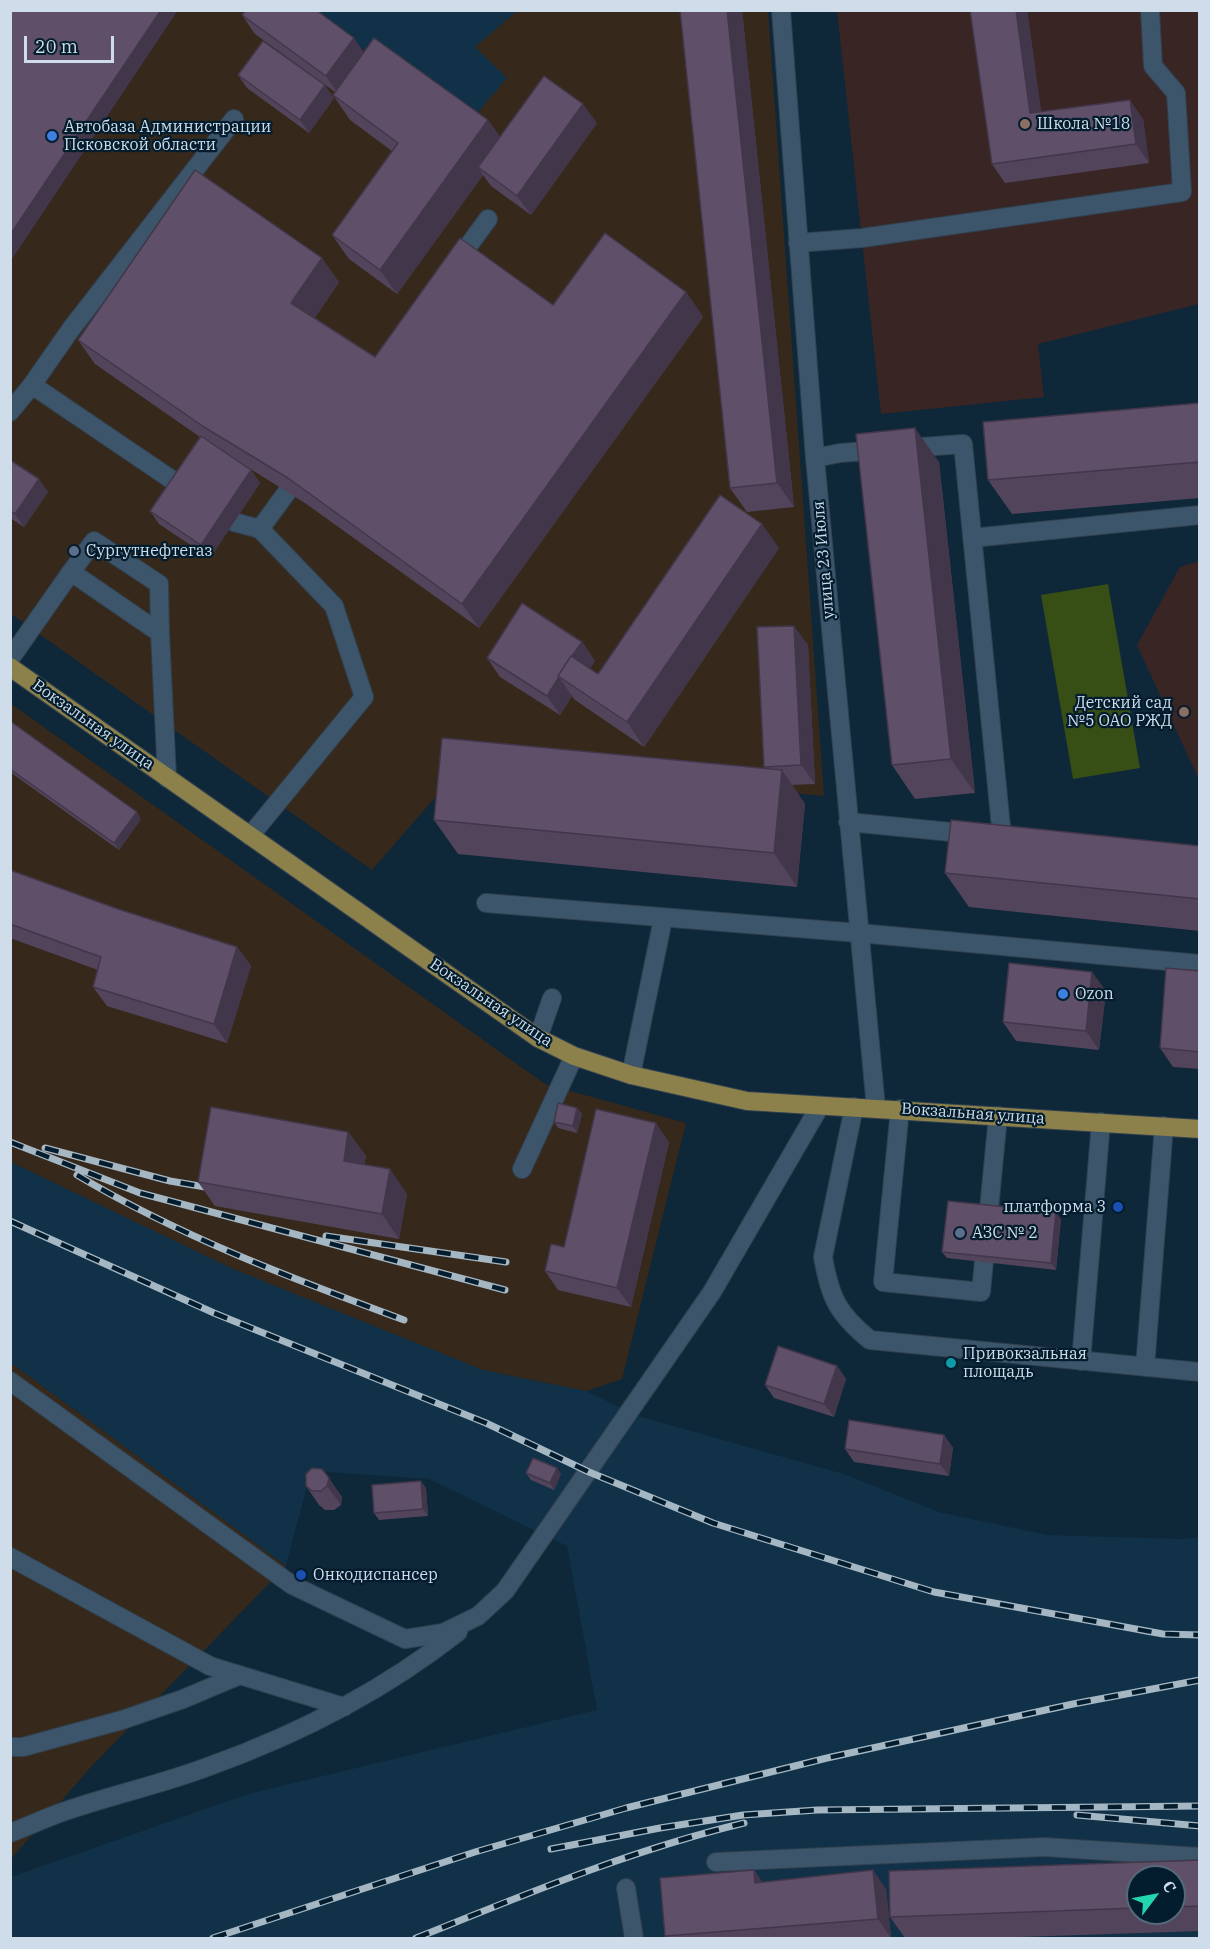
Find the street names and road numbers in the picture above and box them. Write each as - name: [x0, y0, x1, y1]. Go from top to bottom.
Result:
- street label: улица 23 Июля: [809, 500, 839, 620]
- street label: Вокзальная улица: [29, 676, 157, 774]
- street label: Вокзальная улица: [426, 955, 556, 1051]
- street label: Вокзальная улица: [901, 1099, 1045, 1129]

